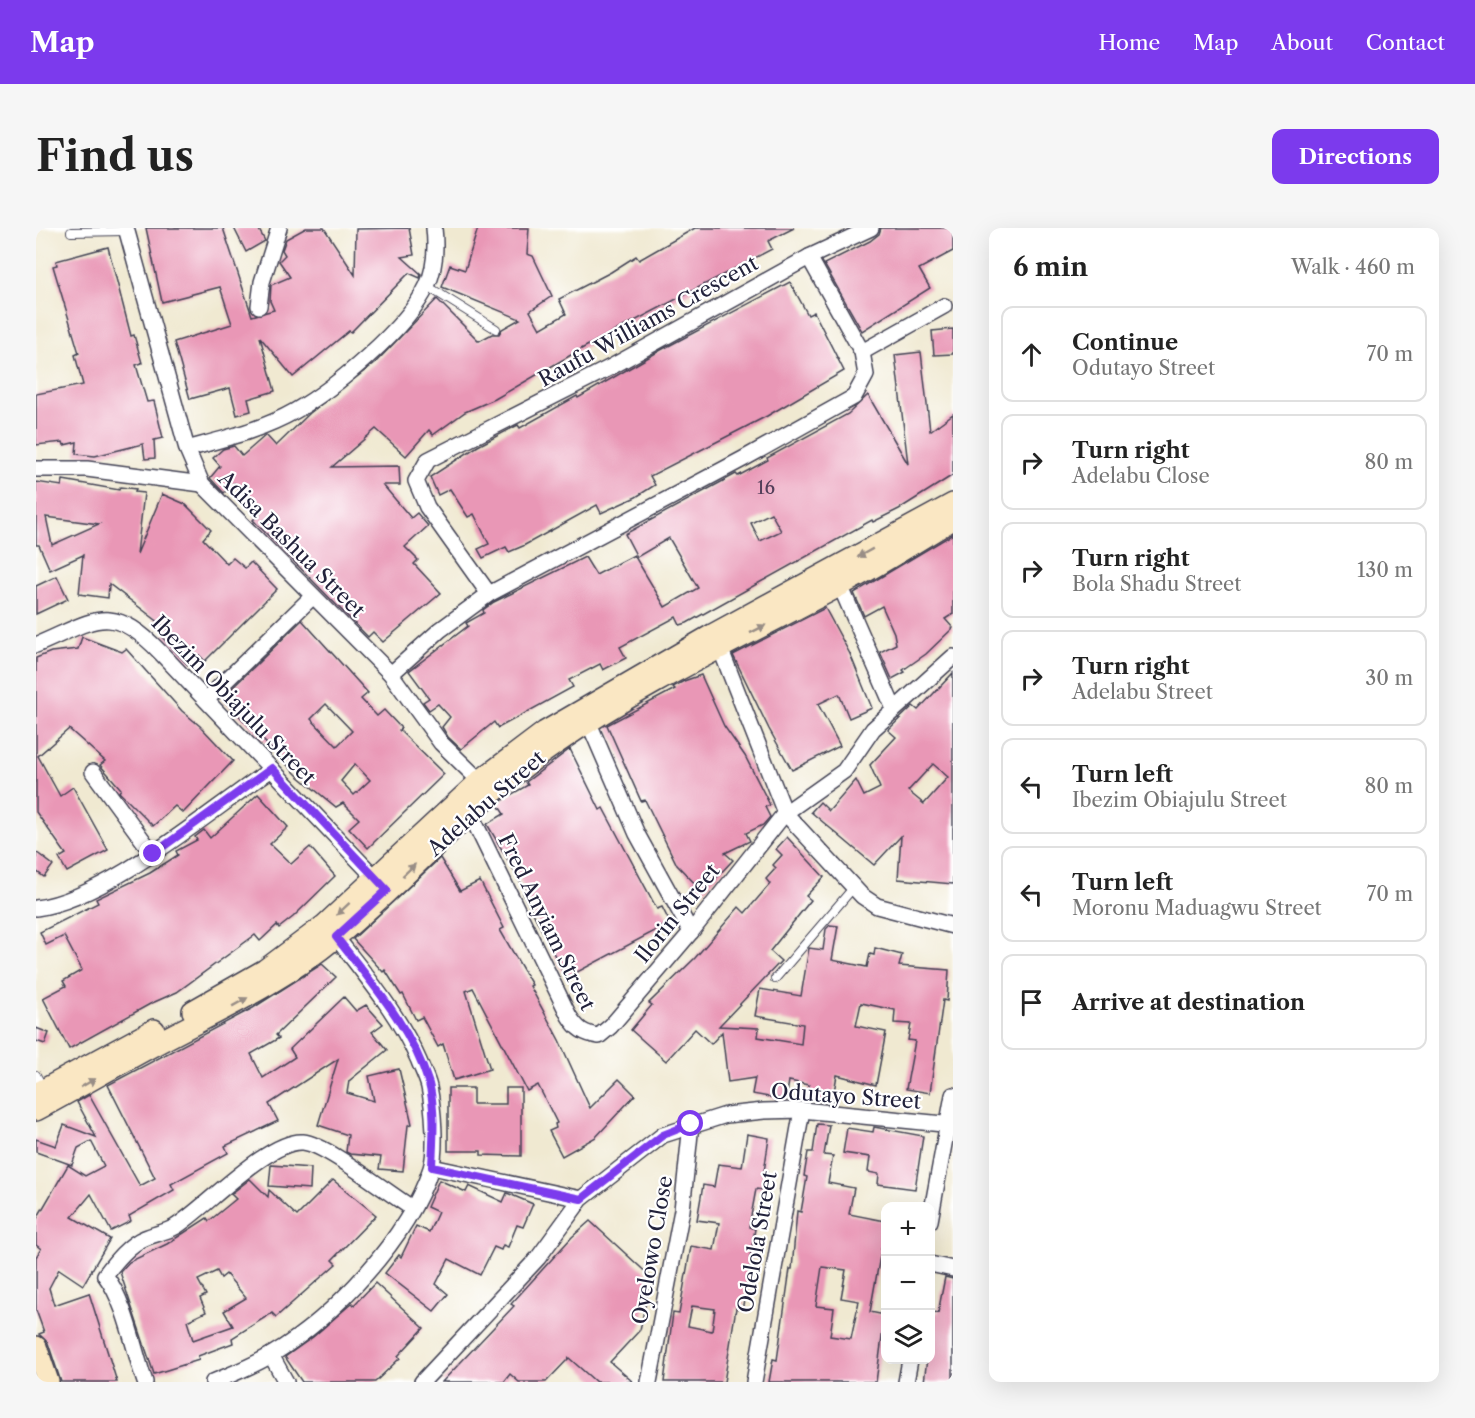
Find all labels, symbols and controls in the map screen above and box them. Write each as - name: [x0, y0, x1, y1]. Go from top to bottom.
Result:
- text: Map: [30, 25, 94, 59]
- text: Home: [1099, 30, 1160, 55]
- text: Map: [1193, 30, 1238, 55]
- text: About: [1271, 30, 1333, 55]
- text: Contact: [1366, 30, 1445, 55]
- button: Directions: [1272, 129, 1439, 184]
- text: Find us: [36, 130, 194, 182]
- street label: Raufu Williams Crescent: [534, 250, 763, 392]
- text: 6 min: [1013, 251, 1088, 283]
- text: Walk · 460 m: [1291, 255, 1415, 279]
- text: Continue: [1072, 329, 1178, 356]
- icon: ahead: [1015, 338, 1048, 371]
- text: 70 m: [1367, 342, 1413, 366]
- text: Odutayo Street: [1072, 356, 1215, 380]
- text: Turn right: [1072, 437, 1190, 464]
- icon: right: [1015, 446, 1048, 479]
- text: 80 m: [1365, 450, 1413, 474]
- text: Adelabu Close: [1072, 464, 1210, 488]
- street label: Adisa Bashua Street: [213, 465, 371, 623]
- house number: 16: [757, 477, 775, 499]
- text: Turn right: [1072, 545, 1190, 572]
- one-way arrow: [856, 548, 873, 558]
- icon: right: [1015, 554, 1048, 587]
- text: 130 m: [1357, 558, 1413, 582]
- text: Bola Shadu Street: [1072, 572, 1241, 596]
- street label: Ibezim Obiajulu Street: [147, 610, 322, 790]
- one-way arrow: [749, 624, 766, 634]
- text: Turn right: [1072, 653, 1190, 680]
- icon: right: [1015, 662, 1048, 695]
- text: 30 m: [1365, 666, 1413, 690]
- text: Adelabu Street: [1072, 680, 1213, 704]
- street label: Adelabu Street: [421, 745, 550, 862]
- text: Turn left: [1072, 761, 1173, 788]
- icon: left: [1015, 770, 1048, 803]
- text: 80 m: [1365, 774, 1413, 798]
- text: Ibezim Obiajulu Street: [1072, 788, 1287, 812]
- street label: Fred Anyiam Street: [493, 830, 601, 1015]
- route end: [139, 840, 165, 866]
- street label: Ilorin Street: [629, 858, 725, 968]
- one-way arrow: [402, 863, 417, 877]
- text: Turn left: [1072, 869, 1173, 896]
- icon: left: [1015, 878, 1048, 911]
- text: 70 m: [1367, 882, 1413, 906]
- text: Moronu Maduagwu Street: [1072, 896, 1322, 920]
- one-way arrow: [336, 902, 351, 915]
- icon: arrive: [1015, 986, 1048, 1019]
- text: Arrive at destination: [1072, 989, 1305, 1016]
- one-way arrow: [231, 997, 248, 1007]
- one-way arrow: [80, 1077, 96, 1088]
- street label: Odutayo Street: [770, 1078, 922, 1114]
- route start: [677, 1110, 703, 1136]
- street label: Odelola Street: [732, 1169, 782, 1315]
- street label: Oyelowo Close: [627, 1174, 677, 1326]
- map controls: [881, 1202, 935, 1364]
- button: +: [881, 1202, 935, 1256]
- button: −: [881, 1256, 935, 1310]
- button: layers: [881, 1310, 935, 1364]

